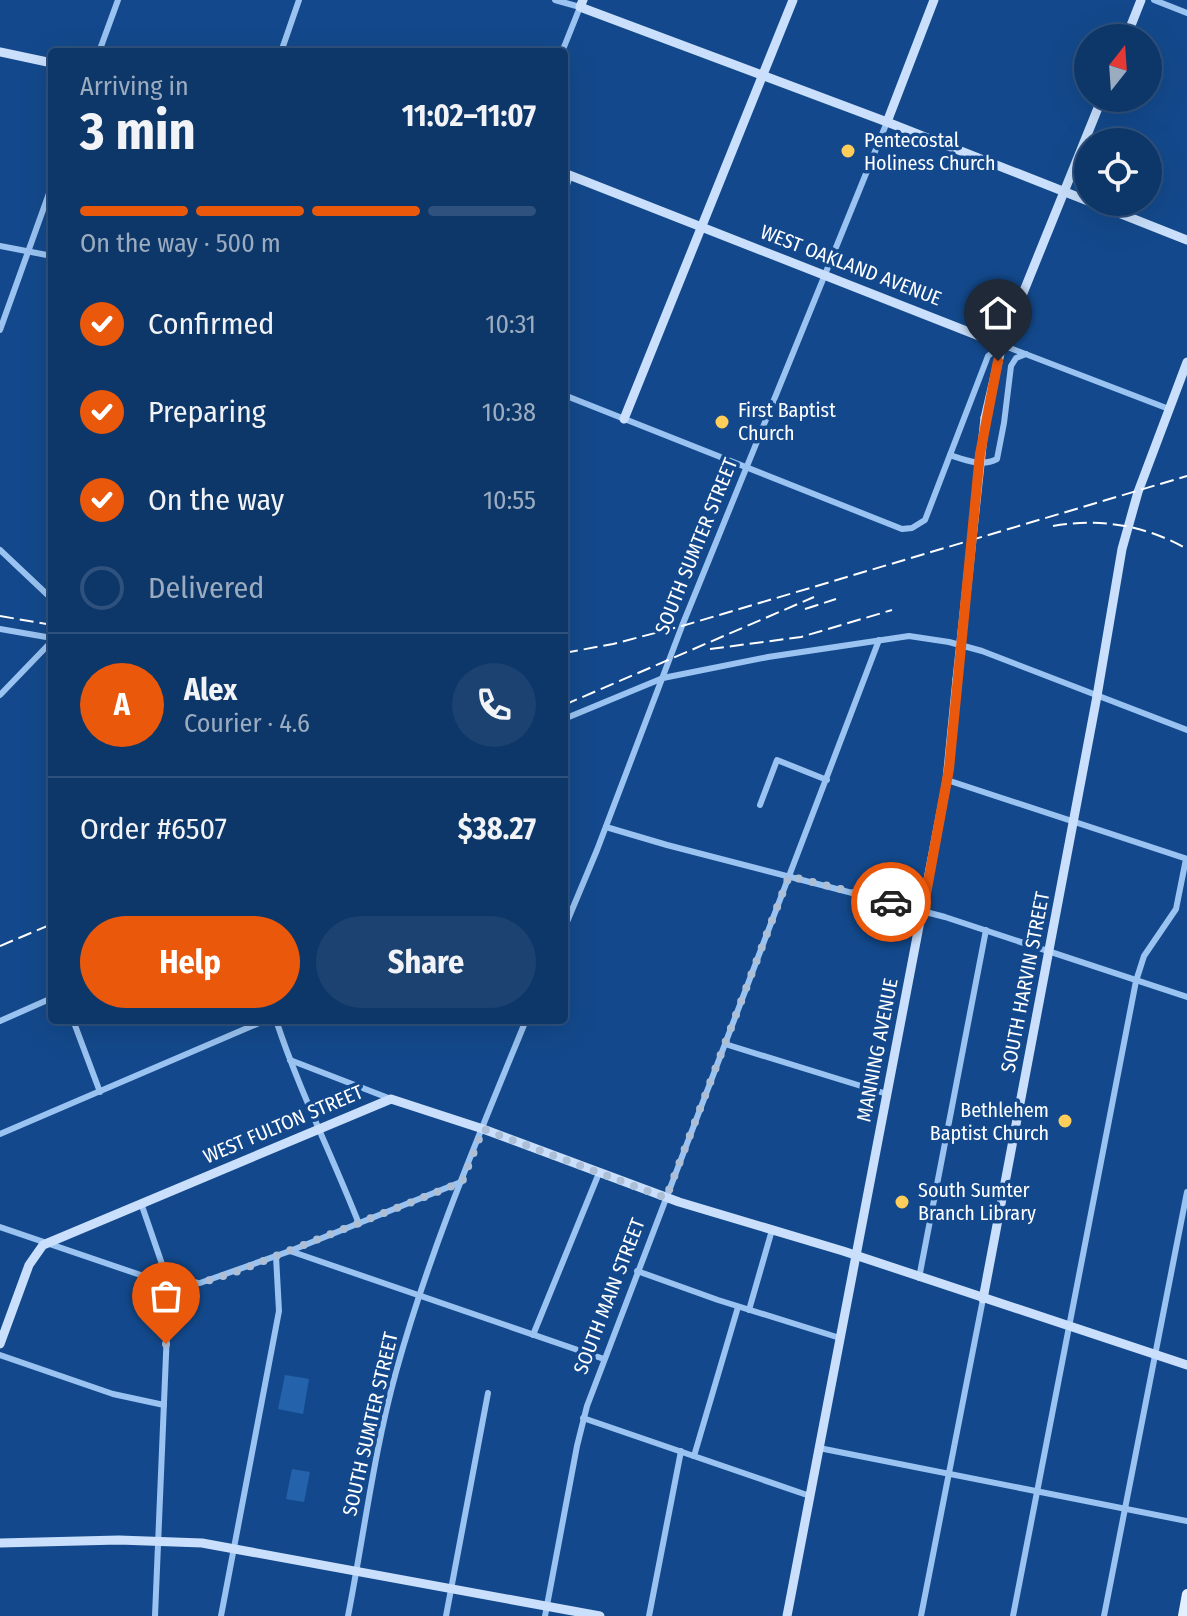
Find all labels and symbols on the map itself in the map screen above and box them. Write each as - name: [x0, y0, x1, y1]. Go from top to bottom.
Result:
- north arrow: [1074, 24, 1162, 112]
- place label: Pentecostal Holiness Church: [864, 128, 995, 175]
- marker: Pentecostal Holiness Church: [839, 142, 857, 160]
- street label: WEST OAKLAND AVENUE: [757, 219, 945, 311]
- pin: [964, 279, 1032, 361]
- place label: First Baptist Church: [738, 398, 836, 445]
- marker: First Baptist Church: [713, 413, 731, 431]
- street label: SOUTH SUMTER STREET: [650, 454, 743, 638]
- courier: [851, 862, 931, 942]
- street label: SOUTH HARVIN STREET: [996, 889, 1054, 1074]
- street label: MANNING AVENUE: [851, 976, 903, 1124]
- street label: WEST FULTON STREET: [200, 1079, 367, 1168]
- place label: Bethlehem Baptist Church: [930, 1098, 1049, 1145]
- marker: Bethlehem Baptist Church: [1056, 1112, 1074, 1130]
- place label: South Sumter Branch Library: [918, 1178, 1036, 1225]
- marker: South Sumter Branch Library: [893, 1193, 911, 1211]
- street label: SOUTH MAIN STREET: [568, 1214, 650, 1377]
- pin: [132, 1262, 200, 1344]
- street label: SOUTH SUMTER STREET: [337, 1329, 403, 1518]

